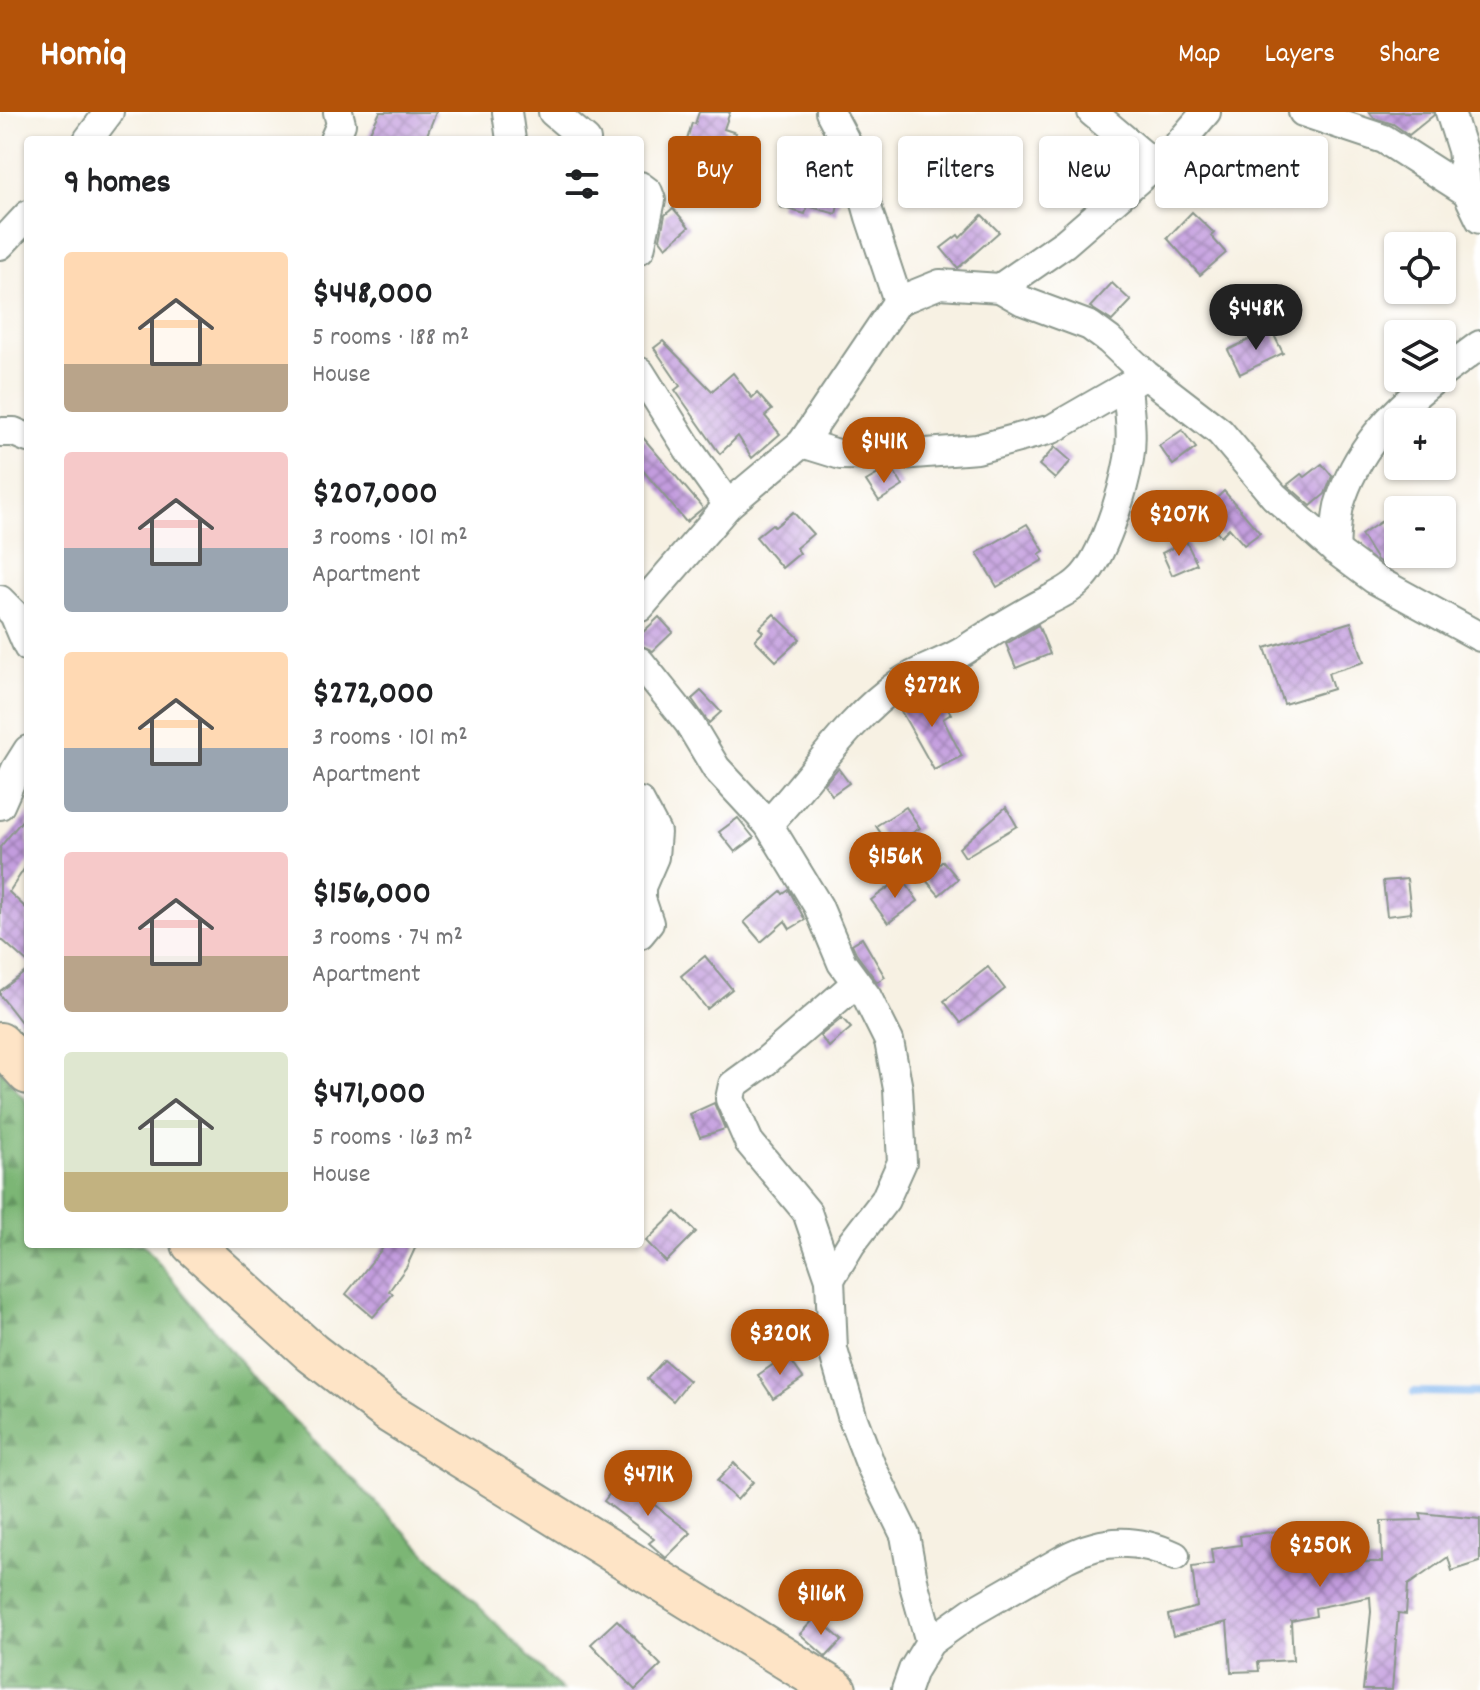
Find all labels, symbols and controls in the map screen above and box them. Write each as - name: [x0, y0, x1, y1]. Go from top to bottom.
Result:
- text: Homiq: [40, 29, 126, 84]
- text: Map: [1178, 36, 1221, 76]
- text: Layers: [1265, 36, 1335, 76]
- text: Share: [1379, 36, 1440, 76]
- chip: Buy: [668, 136, 761, 208]
- chip: Rent: [777, 136, 882, 208]
- chip: Filters: [898, 136, 1023, 208]
- chip: New: [1039, 136, 1139, 208]
- chip: Apartment: [1155, 136, 1328, 208]
- text: 9 homes: [64, 160, 171, 209]
- icon: filters: [560, 162, 604, 206]
- map controls: [1384, 232, 1456, 568]
- button: locate: [1384, 232, 1456, 304]
- text: $448,000: [312, 271, 433, 320]
- icon: home: [128, 284, 224, 380]
- pin: $448K: [1200, 284, 1312, 352]
- text: $448K: [1227, 291, 1285, 328]
- text: 5 rooms · 188 m²: [312, 320, 469, 357]
- button: layers: [1384, 320, 1456, 392]
- text: House: [312, 357, 370, 394]
- button: +: [1384, 408, 1456, 480]
- pin: $141K: [828, 417, 940, 485]
- text: $141K: [860, 424, 908, 461]
- text: $207,000: [312, 471, 438, 520]
- icon: home: [128, 484, 224, 580]
- pin: $207K: [1123, 490, 1235, 558]
- button: −: [1384, 496, 1456, 568]
- text: $207K: [1149, 497, 1209, 534]
- text: 3 rooms · 101 m²: [312, 520, 468, 557]
- text: Apartment: [312, 557, 421, 594]
- pin: $272K: [876, 661, 988, 729]
- text: $272K: [903, 668, 961, 705]
- text: $272,000: [312, 671, 434, 720]
- icon: home: [128, 684, 224, 780]
- text: 3 rooms · 101 m²: [312, 720, 468, 757]
- text: Apartment: [312, 757, 421, 794]
- pin: $156K: [839, 832, 951, 900]
- text: $156K: [867, 839, 923, 876]
- text: $156,000: [312, 871, 431, 920]
- icon: home: [128, 884, 224, 980]
- text: 3 rooms · 74 m²: [312, 920, 463, 957]
- text: Apartment: [312, 957, 421, 994]
- text: $471,000: [312, 1071, 426, 1120]
- icon: home: [128, 1084, 224, 1180]
- text: 5 rooms · 163 m²: [312, 1120, 473, 1157]
- text: House: [312, 1157, 370, 1194]
- pin: $320K: [724, 1309, 836, 1377]
- text: $320K: [749, 1316, 811, 1353]
- pin: $471K: [592, 1450, 704, 1518]
- text: $471K: [622, 1457, 674, 1494]
- pin: $250K: [1264, 1521, 1376, 1589]
- text: $250K: [1289, 1528, 1351, 1565]
- pin: $116K: [765, 1569, 877, 1637]
- text: $116K: [796, 1576, 846, 1613]

